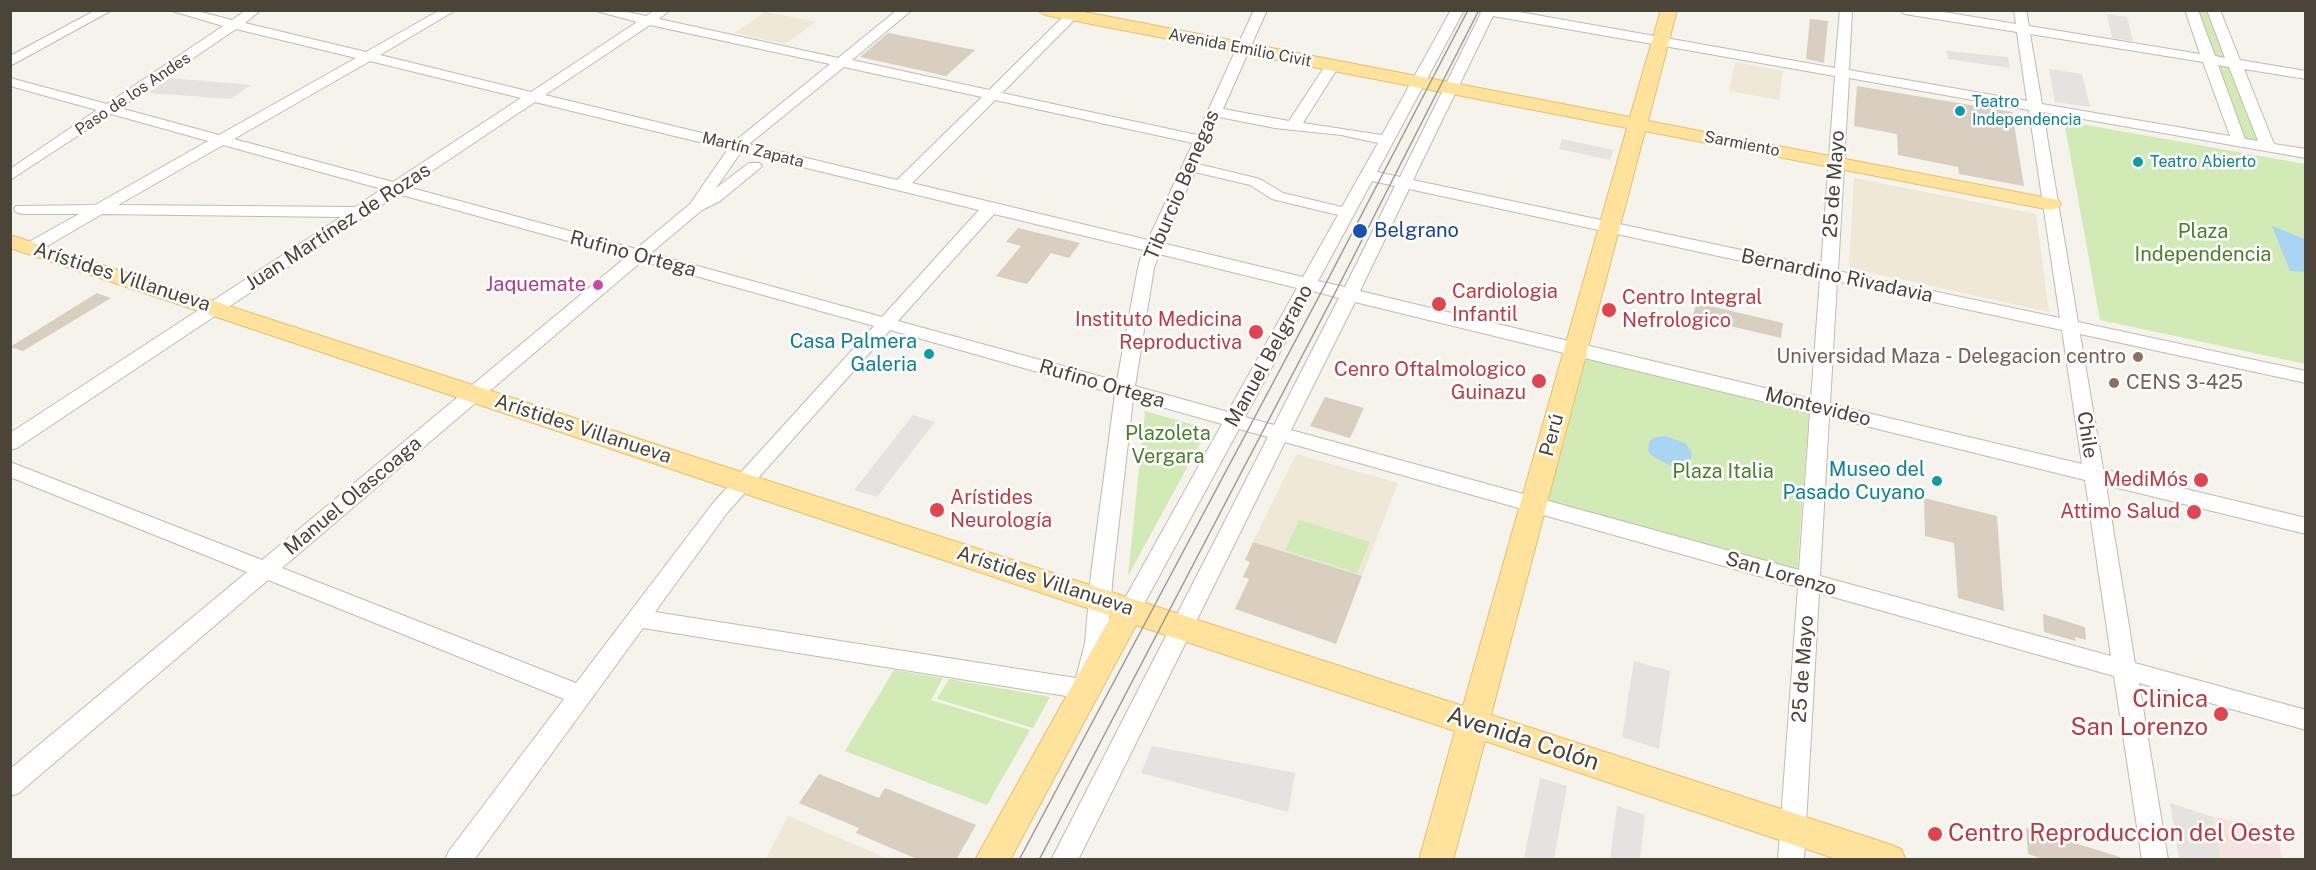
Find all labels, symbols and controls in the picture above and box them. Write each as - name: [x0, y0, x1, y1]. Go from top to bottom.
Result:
- street label: Avenida Emilio Civit: [1167, 25, 1313, 71]
- street label: Paso de los Andes: [72, 48, 194, 140]
- place label: Teatro Independencia: [1972, 92, 2081, 130]
- marker: Teatro Independencia: [1953, 104, 1967, 118]
- street label: Tiburcio Benegas: [1140, 106, 1224, 264]
- street label: Sarmiento: [1703, 127, 1781, 161]
- street label: Martín Zapata: [700, 128, 806, 172]
- street label: 25 de Mayo: [1818, 129, 1850, 239]
- place label: Teatro Abierto: [2150, 152, 2256, 172]
- marker: Teatro Abierto: [2131, 155, 2145, 169]
- street label: Juan Martínez de Rozas: [241, 158, 435, 296]
- place label: Belgrano: [1374, 219, 1459, 243]
- park label: Plaza Independencia: [2135, 220, 2271, 267]
- marker: Belgrano: [1351, 222, 1369, 240]
- street label: Rufino Ortega: [567, 226, 699, 282]
- street label: Arístides Villanueva: [31, 237, 213, 317]
- street label: Bernardino Rivadavia: [1739, 244, 1935, 308]
- place label: Jaquemate: [486, 273, 586, 297]
- marker: Jaquemate: [591, 278, 605, 292]
- place label: Cardiologia Infantil: [1452, 280, 1558, 327]
- street label: Manuel Belgrano: [1220, 281, 1318, 431]
- place label: Centro Integral Nefrologico: [1622, 286, 1762, 333]
- marker: Cardiologia Infantil: [1430, 295, 1448, 313]
- marker: Centro Integral Nefrologico: [1600, 301, 1618, 319]
- place label: Instituto Medicina Reproductiva: [1075, 308, 1242, 355]
- marker: Instituto Medicina Reproductiva: [1247, 323, 1265, 341]
- place label: Casa Palmera Galeria: [790, 330, 917, 377]
- place label: Universidad Maza - Delegacion centro: [1776, 345, 2126, 369]
- marker: Casa Palmera Galeria: [922, 347, 936, 361]
- marker: Universidad Maza - Delegacion centro: [2131, 350, 2145, 364]
- street label: Rufino Ortega: [1036, 355, 1168, 413]
- place label: Cenro Oftalmologico Guinazu: [1334, 358, 1526, 405]
- place label: CENS 3-425: [2126, 371, 2243, 395]
- marker: Cenro Oftalmologico Guinazu: [1530, 372, 1548, 390]
- marker: CENS 3-425: [2107, 376, 2121, 390]
- street label: Montevideo: [1763, 382, 1873, 432]
- street label: Arístides Villanueva: [492, 389, 674, 469]
- street label: Chile: [2071, 410, 2103, 460]
- street label: Perú: [1535, 411, 1569, 459]
- park label: Plazoleta Vergara: [1125, 422, 1211, 469]
- street label: Manuel Olascoaga: [279, 432, 427, 560]
- place label: Museo del Pasado Cuyano: [1782, 458, 1925, 505]
- park label: Plaza Italia: [1672, 460, 1774, 484]
- place label: MediMós: [2103, 468, 2188, 492]
- marker: MediMós: [2192, 471, 2210, 489]
- marker: Museo del Pasado Cuyano: [1930, 474, 1944, 488]
- place label: Arístides Neurología: [950, 486, 1052, 533]
- place label: Attimo Salud: [2060, 500, 2180, 524]
- marker: Arístides Neurología: [928, 501, 946, 519]
- marker: Attimo Salud: [2185, 503, 2203, 521]
- street label: Arístides Villanueva: [954, 541, 1136, 621]
- street label: San Lorenzo: [1723, 547, 1839, 601]
- street label: 25 de Mayo: [1787, 614, 1819, 724]
- place label: Clinica San Lorenzo: [2070, 686, 2208, 742]
- street label: Avenida Colón: [1443, 701, 1603, 777]
- marker: Clinica San Lorenzo: [2212, 705, 2230, 723]
- place label: Centro Reproduccion del Oeste: [1948, 820, 2296, 848]
- marker: Centro Reproduccion del Oeste: [1926, 825, 1944, 843]

